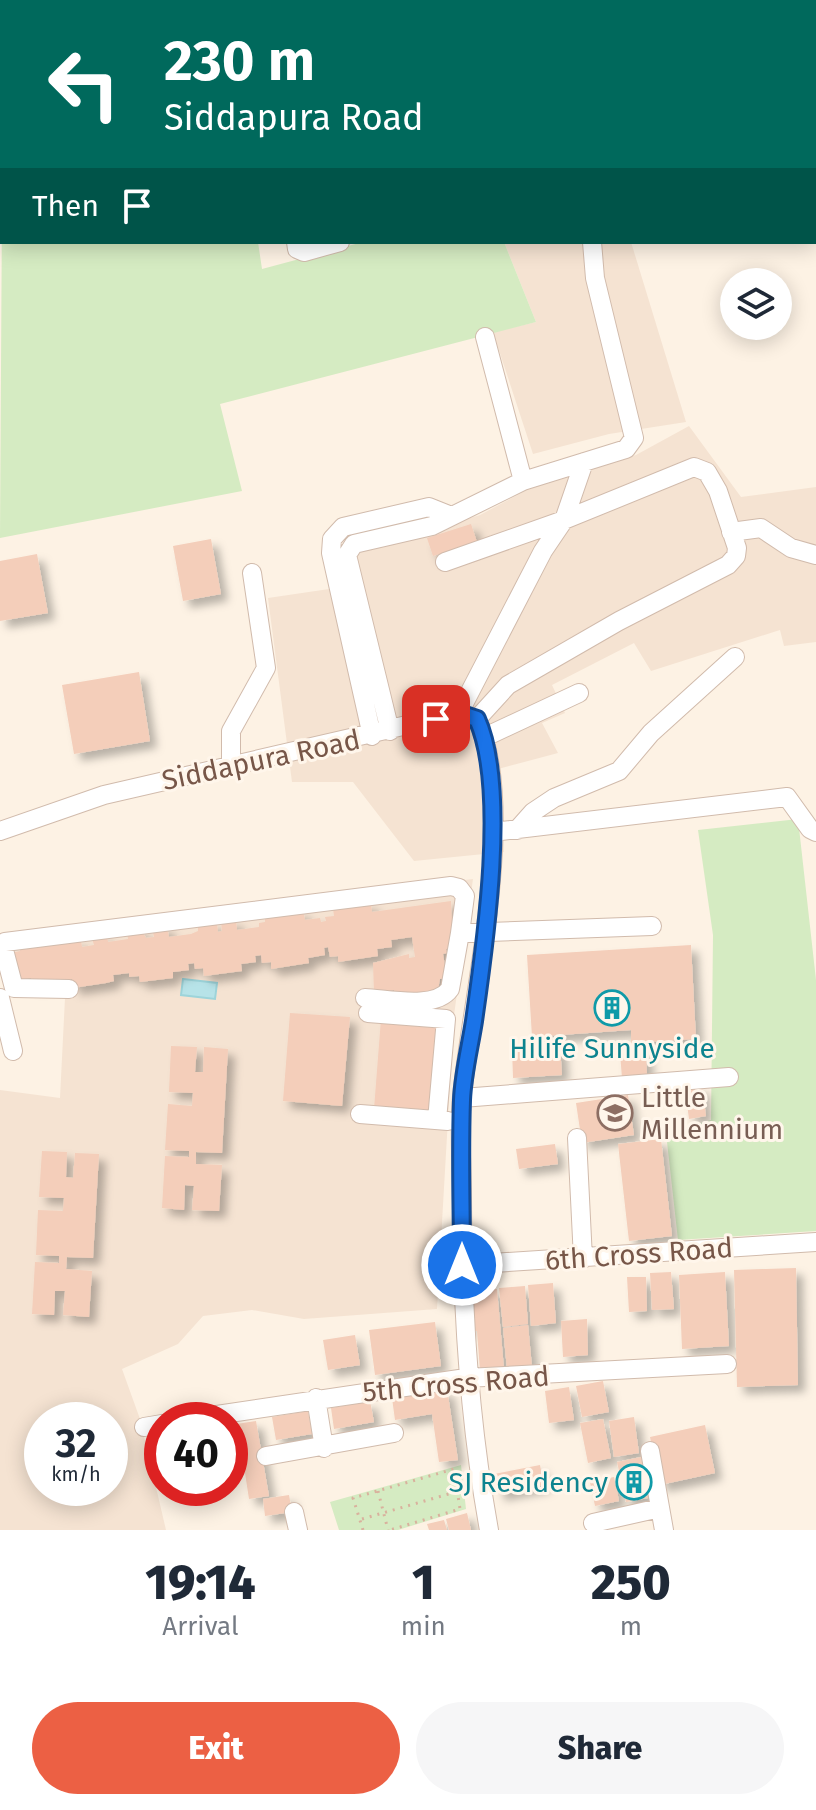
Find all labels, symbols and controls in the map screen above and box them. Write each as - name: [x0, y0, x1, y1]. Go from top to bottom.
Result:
- text: 230 m: [164, 28, 315, 95]
- icon: left: [32, 32, 136, 136]
- text: Siddapura Road: [164, 96, 424, 140]
- icon: arrive: [115, 184, 159, 228]
- text: Then: [32, 188, 99, 224]
- map controls: [720, 268, 792, 340]
- button: layers: [720, 268, 792, 340]
- pin: [402, 685, 470, 753]
- icon: arrive: [414, 697, 458, 741]
- street label: Siddapura Road: [159, 723, 363, 797]
- building icon: Hilife Sunnyside: [593, 989, 631, 1027]
- place label: Hilife Sunnyside: [509, 1032, 715, 1065]
- place label: Little Millennium: [641, 1081, 783, 1146]
- school or university icon: Little Millennium: [596, 1094, 634, 1132]
- position arrow: [420, 1223, 504, 1307]
- street label: 6th Cross Road: [544, 1231, 734, 1277]
- street label: 5th Cross Road: [361, 1359, 551, 1409]
- speed limit sign: 40: [144, 1402, 248, 1506]
- text: 32: [55, 1420, 97, 1468]
- text: km/h: [51, 1462, 101, 1486]
- building icon: SJ Residency: [615, 1463, 653, 1501]
- place label: SJ Residency: [449, 1466, 608, 1499]
- text: 19:14: [145, 1554, 256, 1612]
- text: 1: [412, 1554, 435, 1612]
- text: 250: [591, 1554, 671, 1612]
- text: Arrival: [162, 1611, 239, 1642]
- text: min: [401, 1611, 446, 1642]
- text: m: [620, 1611, 642, 1642]
- button: Exit: [32, 1702, 400, 1794]
- button: Share: [416, 1702, 784, 1794]

